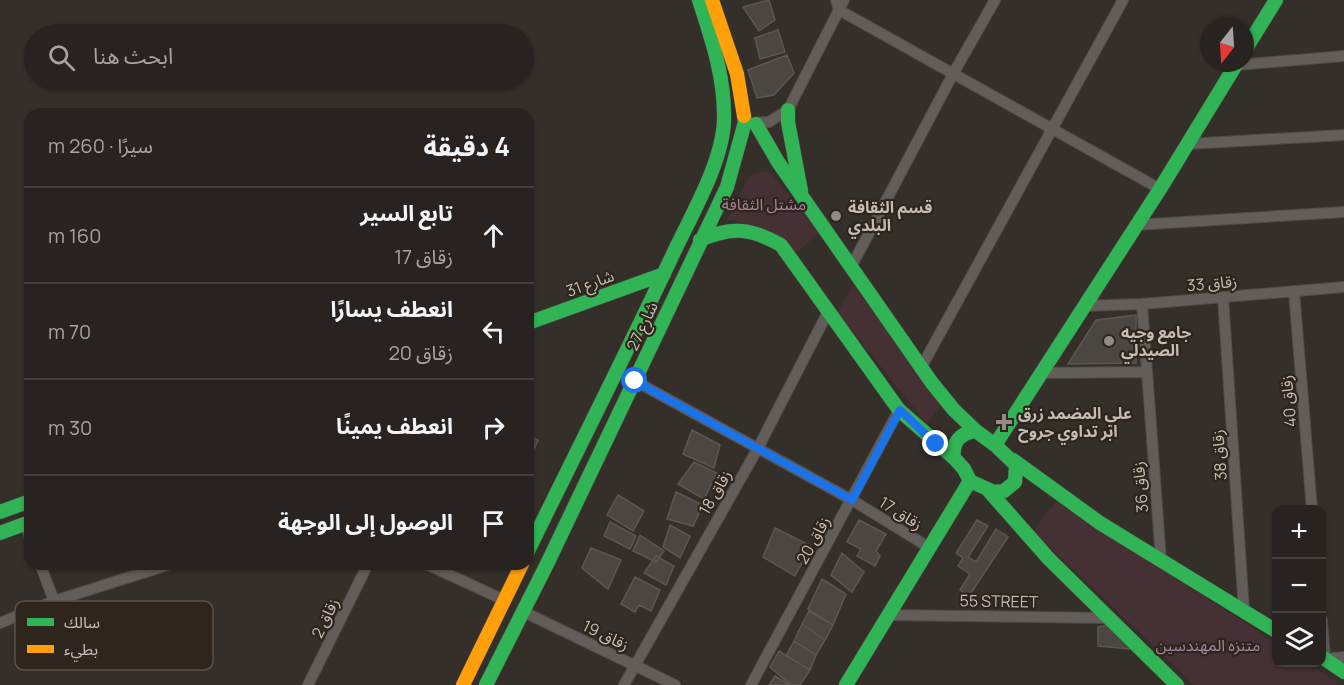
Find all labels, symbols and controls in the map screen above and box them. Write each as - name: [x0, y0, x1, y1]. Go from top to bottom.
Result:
- north arrow: [1200, 18, 1254, 72]
- search box: [24, 24, 534, 90]
- icon: search: [45, 41, 78, 74]
- text: ابحث هنا: [93, 41, 173, 71]
- text: 4 دقيقة: [424, 128, 510, 164]
- text: سيرًا · 260 m: [48, 132, 153, 159]
- park label: مشتل الثقافة: [722, 193, 806, 215]
- place label: قسم الثقافة البلدي: [848, 196, 932, 239]
- text: تابع السير: [360, 198, 453, 228]
- marker: قسم الثقافة البلدي: [829, 209, 843, 223]
- icon: ahead: [477, 219, 510, 252]
- text: 160 m: [48, 222, 101, 249]
- text: زقاق 17: [394, 243, 453, 270]
- street label: شارع 31: [563, 264, 618, 304]
- street label: زقاق 33: [1186, 270, 1238, 296]
- text: انعطف يسارًا: [330, 294, 453, 324]
- street label: شارع 27: [621, 298, 665, 355]
- icon: left: [477, 315, 510, 348]
- text: 70 m: [48, 318, 91, 345]
- place label: جامع وجيه الصيدلي: [1121, 321, 1191, 364]
- marker: جامع وجيه الصيدلي: [1102, 334, 1116, 348]
- text: زقاق 20: [388, 339, 453, 366]
- route start: [621, 367, 647, 393]
- street label: زقاق 40: [1275, 374, 1301, 428]
- place label: علي المضمد زرق ابر تداوي جروح: [1018, 402, 1132, 445]
- text: انعطف يمينًا: [336, 411, 453, 441]
- icon: right: [477, 411, 510, 444]
- marker: علي المضمد زرق ابر تداوي جروح: [995, 413, 1013, 431]
- text: 30 m: [48, 414, 92, 441]
- street label: زقاق 38: [1206, 429, 1232, 481]
- route end: [922, 430, 948, 456]
- street label: زقاق 36: [1127, 460, 1153, 514]
- street label: زقاق 18: [693, 466, 737, 518]
- street label: زقاق 17: [875, 491, 927, 535]
- map controls: [1272, 505, 1326, 667]
- button: +: [1272, 505, 1326, 559]
- text: الوصول إلى الوجهة: [278, 507, 453, 537]
- icon: arrive: [477, 507, 510, 540]
- street label: زقاق 20: [791, 512, 835, 568]
- button: −: [1272, 559, 1326, 613]
- street label: 55 STREET: [959, 589, 1039, 613]
- street label: زقاق 2: [306, 594, 344, 642]
- legend: [15, 601, 213, 670]
- text: سالك: [64, 611, 100, 633]
- button: layers: [1272, 613, 1326, 667]
- street label: زقاق 19: [579, 614, 633, 656]
- park label: متنزه المهندسين: [1156, 634, 1260, 656]
- text: بطيء: [64, 638, 98, 662]

